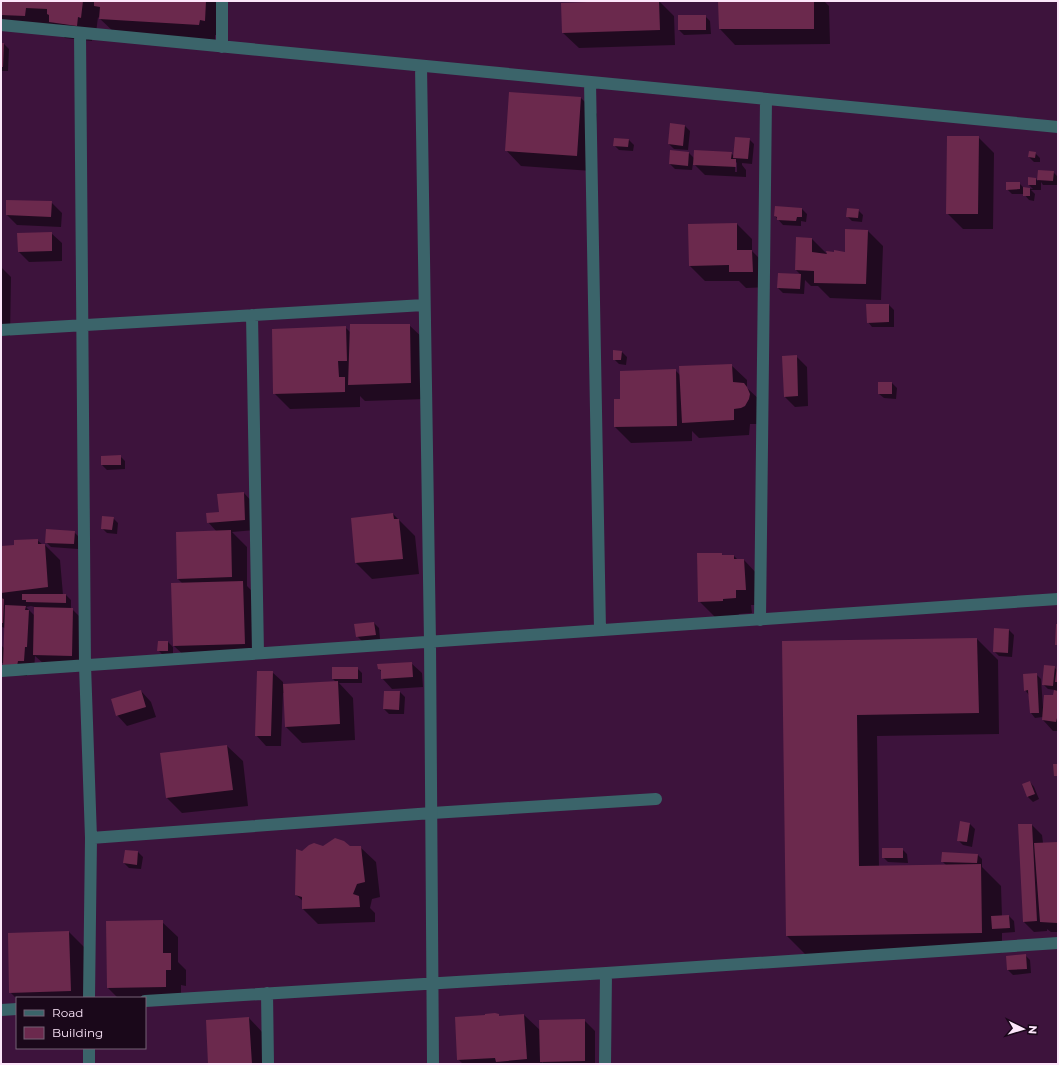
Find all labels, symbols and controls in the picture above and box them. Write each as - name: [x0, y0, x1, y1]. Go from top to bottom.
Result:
- legend: [16, 997, 146, 1049]
- text: Road: [52, 1005, 83, 1020]
- north arrow: [1003, 1009, 1043, 1049]
- text: Building: [52, 1025, 103, 1040]
- text: N: [1026, 1025, 1040, 1035]

